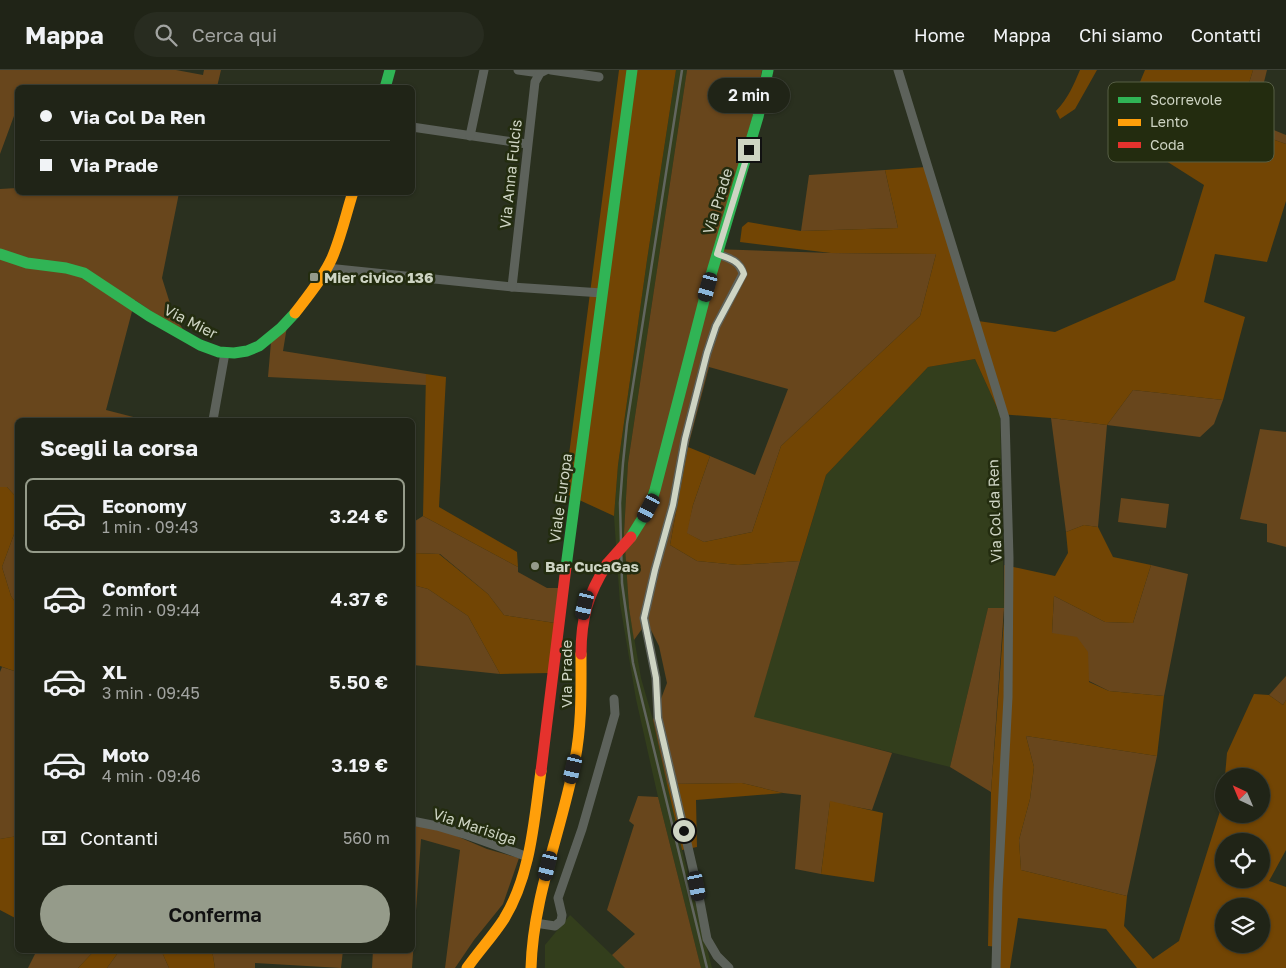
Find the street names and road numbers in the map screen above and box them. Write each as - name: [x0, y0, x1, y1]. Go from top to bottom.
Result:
- street label: Via Anna Fulcis: [495, 118, 525, 230]
- street label: Via Prade: [698, 165, 736, 236]
- street label: Via Mier: [161, 300, 221, 342]
- street label: Viale Europa: [545, 452, 575, 544]
- street label: Via Col da Ren: [983, 459, 1005, 563]
- street label: Via Prade: [557, 640, 575, 708]
- street label: Via Marisiga: [431, 804, 519, 848]

